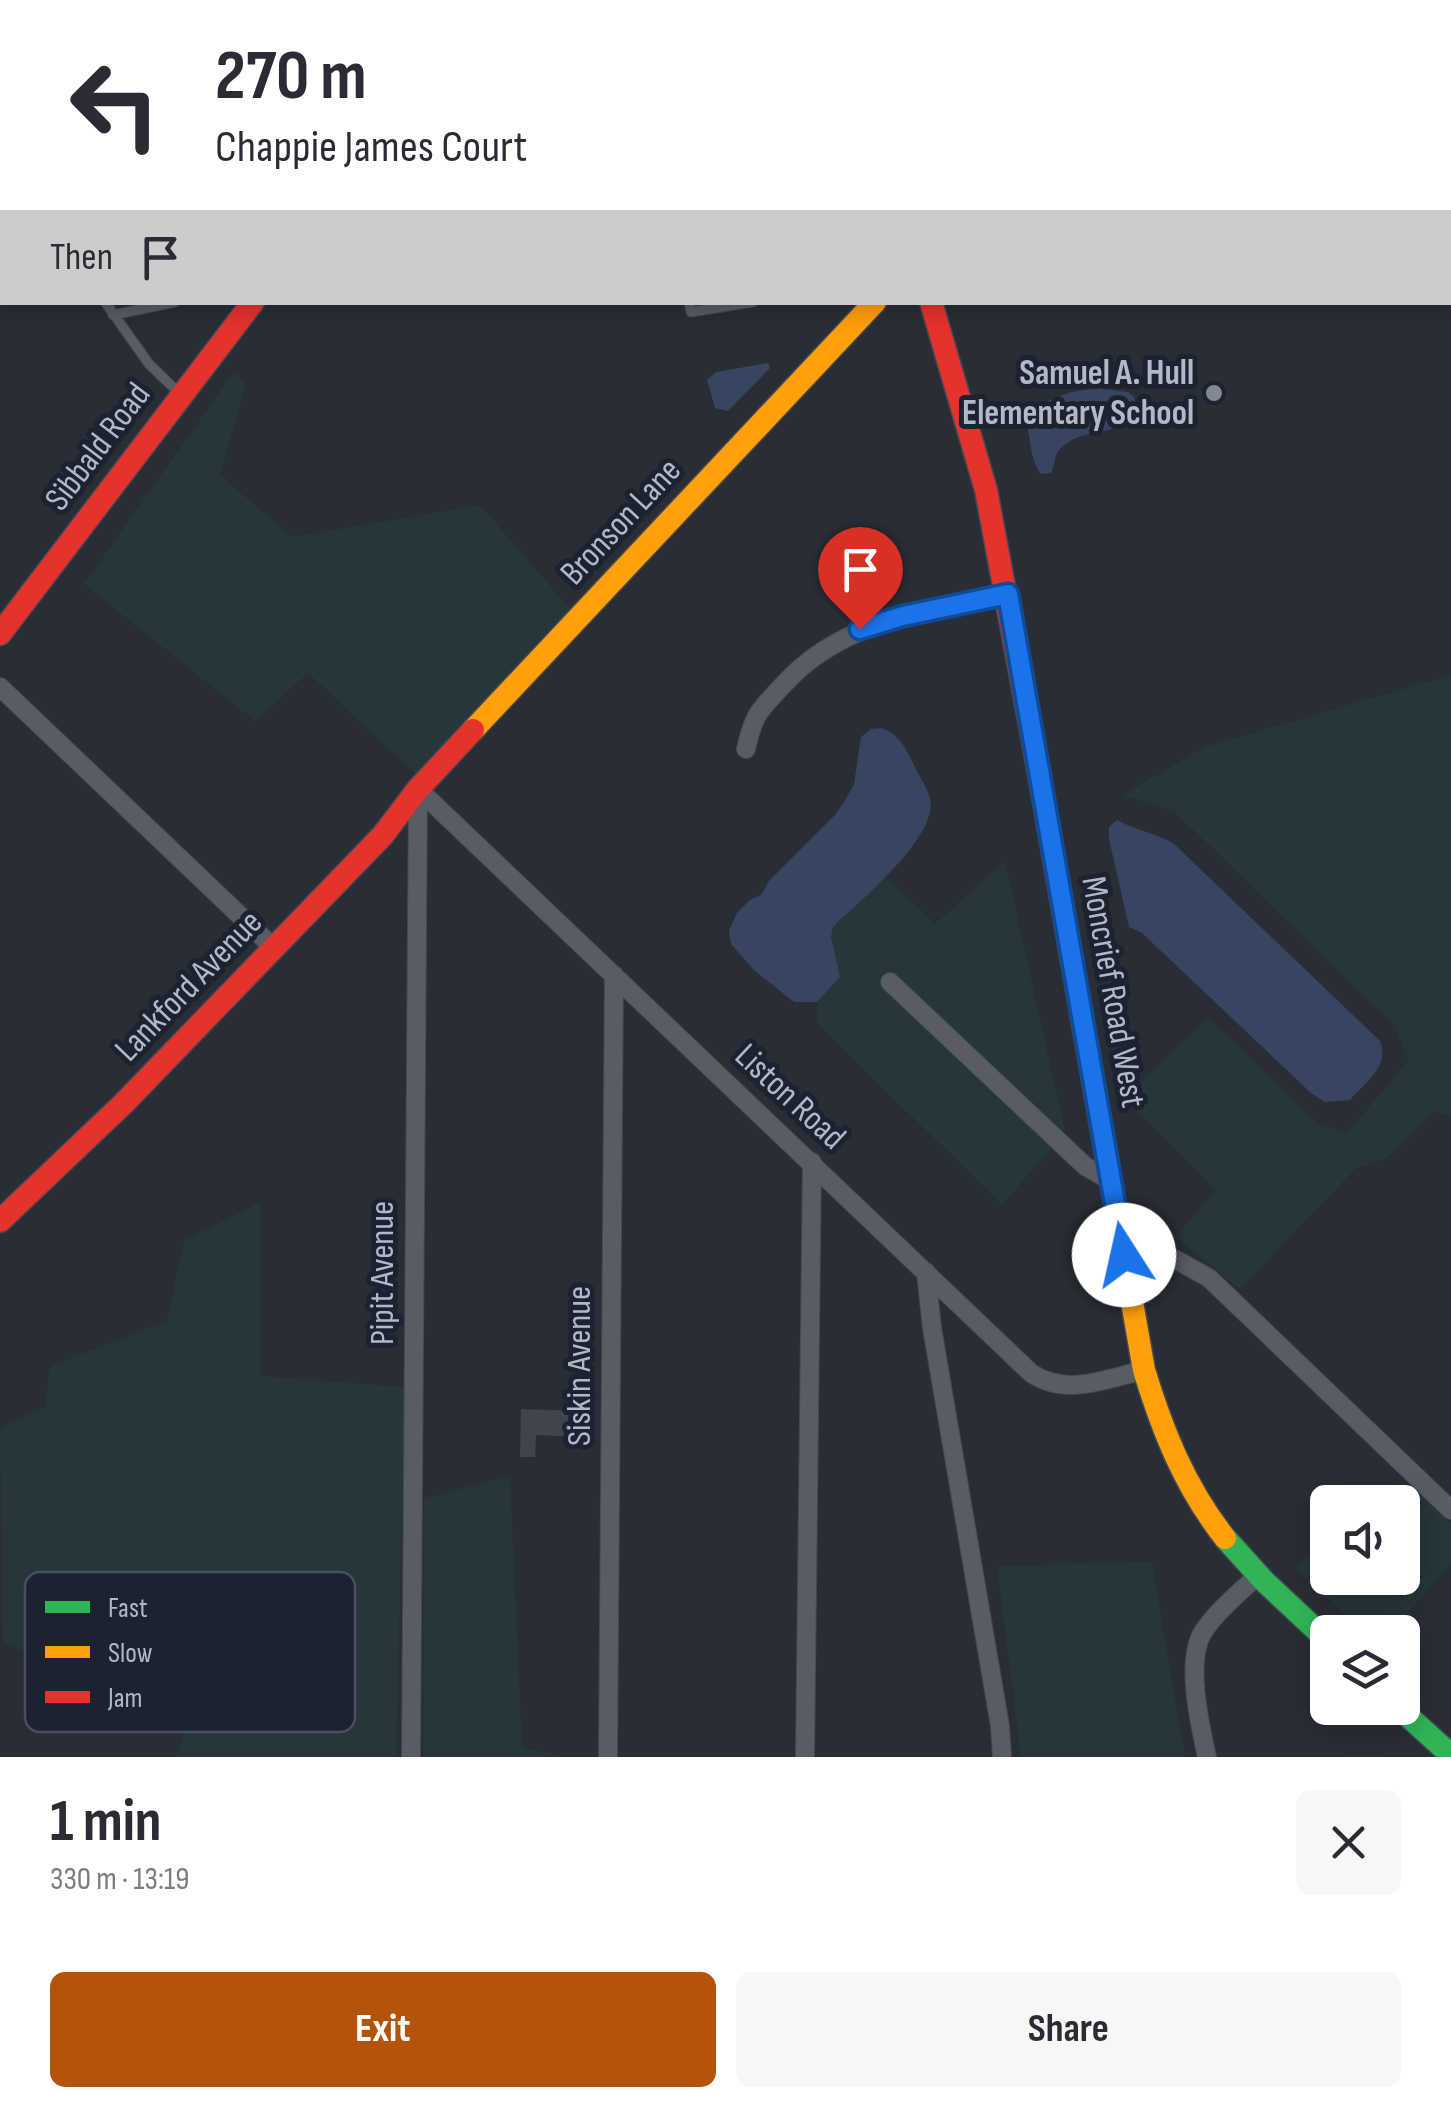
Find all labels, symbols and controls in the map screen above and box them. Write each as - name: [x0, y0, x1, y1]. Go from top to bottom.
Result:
- text: 270 m: [215, 35, 367, 119]
- icon: left: [50, 40, 180, 170]
- text: Chappie James Court: [215, 120, 527, 175]
- icon: arrive: [133, 230, 188, 285]
- text: Then: [50, 235, 113, 280]
- place label: Samuel A. Hull Elementary School: [962, 352, 1194, 435]
- street label: Sibbald Road: [36, 375, 160, 519]
- marker: Samuel A. Hull Elementary School: [1203, 382, 1225, 404]
- street label: Bronson Lane: [552, 450, 690, 594]
- pin: [818, 527, 903, 630]
- icon: arrive: [833, 542, 888, 597]
- street label: Moncrief Road West: [1072, 873, 1154, 1111]
- street label: Lankford Avenue: [106, 901, 272, 1071]
- street label: Liston Road: [726, 1035, 854, 1159]
- street label: Pipit Avenue: [361, 1201, 404, 1345]
- position arrow: [1072, 1203, 1176, 1307]
- street label: Siskin Avenue: [558, 1286, 601, 1446]
- map controls: [1310, 1485, 1420, 1725]
- button: sound: [1310, 1485, 1420, 1595]
- legend: [25, 1572, 355, 1732]
- text: Fast: [108, 1592, 147, 1625]
- button: layers: [1310, 1615, 1420, 1725]
- text: Slow: [108, 1637, 153, 1670]
- text: Jam: [107, 1682, 143, 1715]
- text: 1 min: [50, 1786, 162, 1858]
- button: close: [1296, 1790, 1401, 1895]
- text: 330 m · 13:19: [50, 1860, 189, 1899]
- button: Exit: [50, 1972, 716, 2087]
- button: Share: [736, 1972, 1401, 2087]

